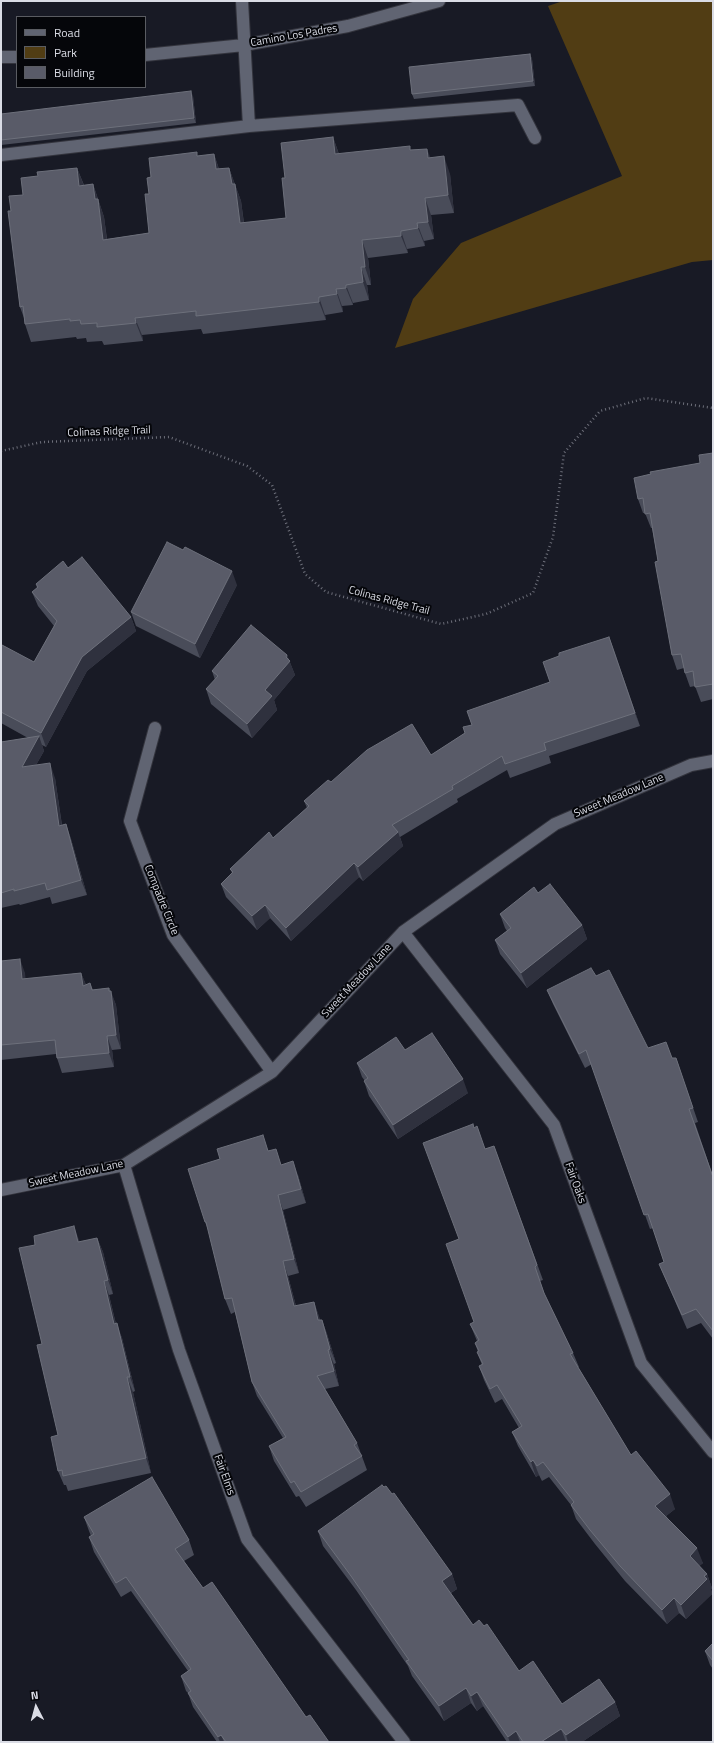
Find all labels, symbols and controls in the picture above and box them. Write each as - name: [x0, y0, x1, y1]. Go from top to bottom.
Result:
- legend: [16, 16, 146, 88]
- street label: Camino Los Padres: [250, 22, 338, 50]
- text: Road: [54, 23, 80, 42]
- text: Park: [54, 43, 77, 62]
- text: Building: [54, 63, 95, 82]
- street label: Colinas Ridge Trail: [67, 424, 151, 440]
- street label: Colinas Ridge Trail: [347, 584, 431, 618]
- street label: Sweet Meadow Lane: [572, 771, 666, 821]
- street label: Compadre Circle: [141, 863, 181, 937]
- street label: Sweet Meadow Lane: [319, 941, 395, 1021]
- street label: Sweet Meadow Lane: [27, 1158, 125, 1190]
- street label: Fair Oaks: [561, 1161, 589, 1205]
- street label: Fair Elms: [211, 1453, 237, 1497]
- north arrow: [16, 1687, 56, 1727]
- text: N: [30, 1687, 39, 1703]

